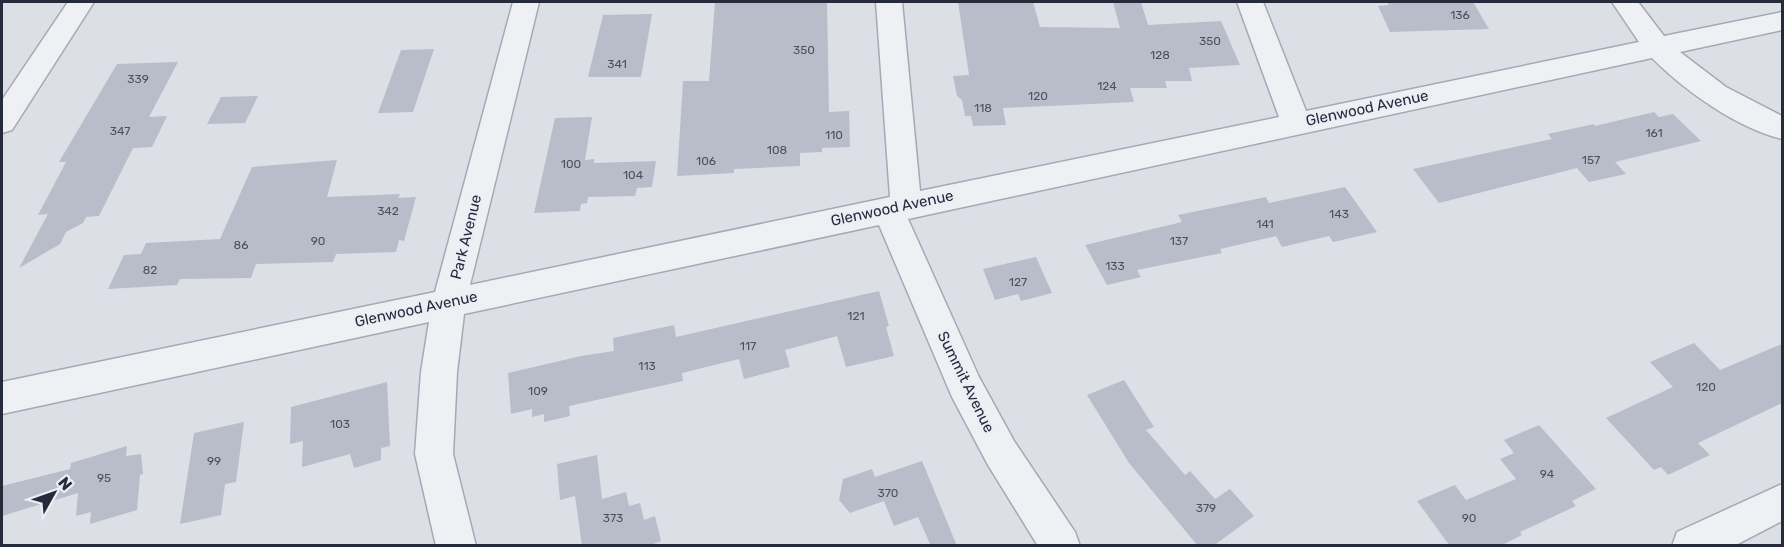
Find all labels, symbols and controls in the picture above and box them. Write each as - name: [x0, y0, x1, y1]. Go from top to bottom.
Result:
- house number: 136: [1450, 8, 1470, 22]
- house number: 350: [1199, 34, 1221, 48]
- house number: 350: [793, 43, 815, 57]
- house number: 128: [1150, 48, 1170, 62]
- house number: 341: [607, 57, 627, 71]
- house number: 339: [127, 72, 149, 86]
- house number: 124: [1097, 79, 1117, 93]
- street label: Glenwood Avenue: [1304, 86, 1430, 130]
- house number: 120: [1028, 89, 1048, 103]
- house number: 118: [974, 101, 992, 115]
- house number: 347: [110, 124, 130, 138]
- house number: 161: [1645, 126, 1663, 140]
- house number: 110: [825, 128, 843, 142]
- house number: 108: [767, 143, 787, 157]
- house number: 157: [1582, 153, 1600, 167]
- house number: 106: [696, 154, 716, 168]
- house number: 100: [561, 157, 581, 171]
- house number: 104: [623, 168, 644, 182]
- street label: Glenwood Avenue: [829, 186, 955, 230]
- street label: Park Avenue: [447, 193, 485, 281]
- house number: 342: [377, 204, 399, 218]
- house number: 143: [1329, 207, 1349, 221]
- house number: 141: [1256, 217, 1274, 231]
- house number: 90: [311, 234, 325, 248]
- house number: 137: [1170, 234, 1188, 248]
- house number: 86: [234, 238, 248, 252]
- house number: 133: [1105, 259, 1125, 273]
- house number: 82: [143, 263, 157, 277]
- house number: 127: [1009, 275, 1027, 289]
- street label: Glenwood Avenue: [353, 287, 479, 331]
- house number: 121: [847, 309, 865, 323]
- street label: Summit Avenue: [934, 328, 998, 436]
- house number: 117: [740, 339, 756, 353]
- house number: 113: [638, 359, 656, 373]
- house number: 120: [1696, 380, 1716, 394]
- house number: 109: [528, 384, 548, 398]
- house number: 103: [330, 417, 350, 431]
- house number: 99: [207, 454, 221, 468]
- north arrow: [24, 463, 84, 523]
- house number: 94: [1540, 467, 1555, 481]
- house number: 95: [97, 471, 111, 485]
- text: N: [54, 473, 76, 494]
- house number: 370: [878, 486, 899, 500]
- house number: 379: [1196, 501, 1216, 515]
- house number: 373: [603, 511, 623, 525]
- house number: 90: [1462, 511, 1476, 525]

